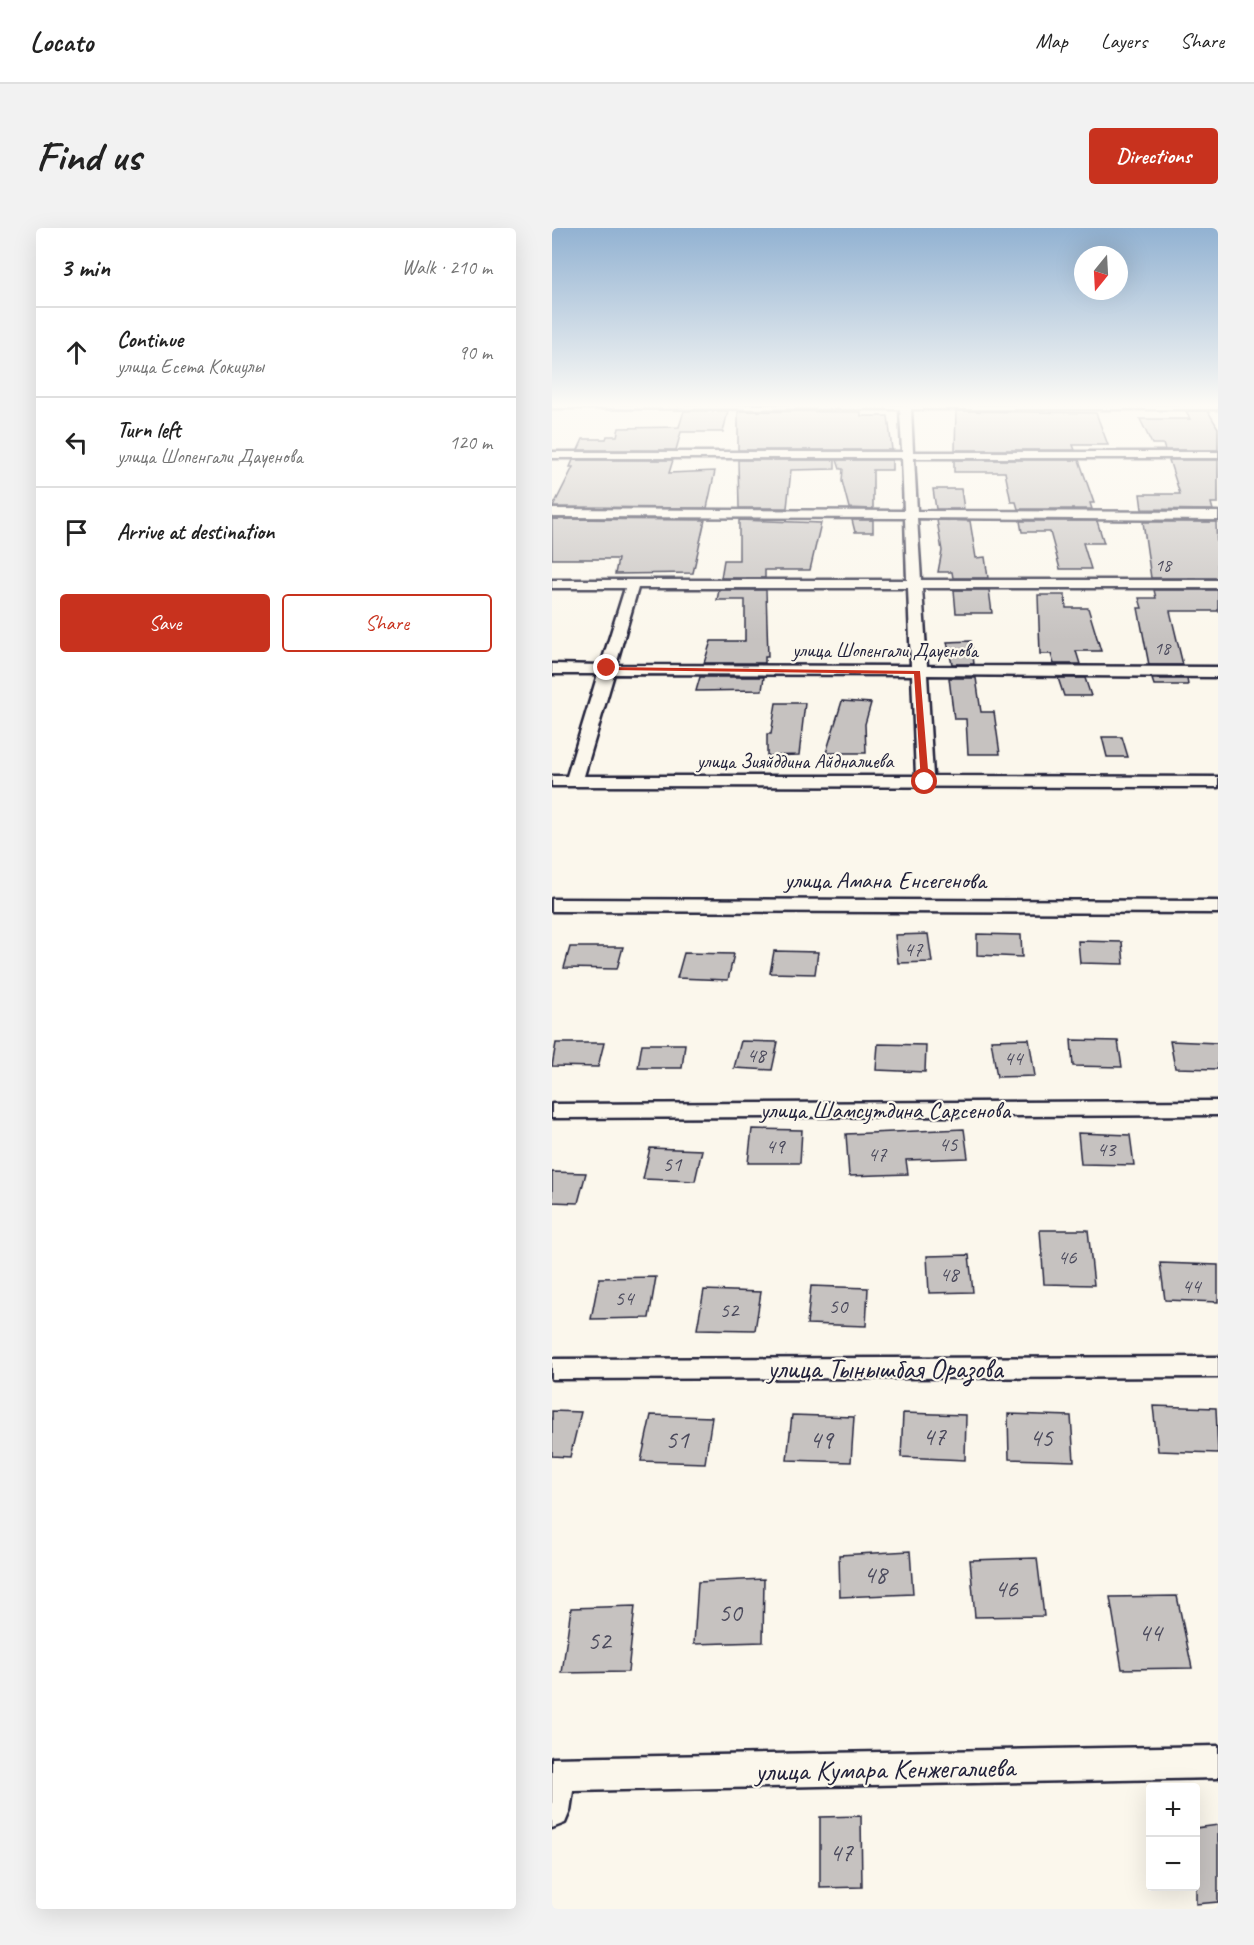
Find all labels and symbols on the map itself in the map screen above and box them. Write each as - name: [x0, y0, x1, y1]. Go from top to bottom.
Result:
- north arrow: [1074, 246, 1128, 300]
- house number: 18: [1155, 554, 1173, 576]
- house number: 18: [1154, 637, 1172, 659]
- street label: улица Шопенгали Дауенова: [791, 638, 980, 663]
- route end: [593, 654, 619, 680]
- street label: улица Зияйддина Айдналиева: [696, 749, 894, 774]
- route start: [911, 768, 937, 794]
- street label: улица Амана Енсегенова: [782, 865, 988, 895]
- house number: 47: [904, 936, 924, 962]
- house number: 48: [747, 1042, 768, 1068]
- house number: 44: [1004, 1045, 1025, 1071]
- street label: улица Шамсутдина Сарсенова: [758, 1095, 1011, 1125]
- house number: 45: [939, 1131, 959, 1157]
- house number: 49: [766, 1133, 786, 1159]
- house number: 43: [1097, 1136, 1117, 1162]
- house number: 47: [868, 1141, 888, 1167]
- house number: 51: [663, 1151, 683, 1177]
- house number: 46: [1058, 1244, 1077, 1270]
- house number: 48: [940, 1261, 961, 1287]
- house number: 44: [1182, 1273, 1203, 1299]
- house number: 54: [615, 1285, 636, 1311]
- house number: 50: [829, 1293, 849, 1319]
- house number: 52: [720, 1297, 740, 1323]
- street label: улица Тынышбая Оразова: [765, 1351, 1005, 1387]
- house number: 47: [922, 1420, 947, 1453]
- house number: 45: [1029, 1421, 1054, 1454]
- house number: 51: [665, 1423, 690, 1456]
- house number: 49: [809, 1423, 835, 1456]
- house number: 48: [863, 1558, 889, 1591]
- house number: 46: [994, 1572, 1019, 1605]
- house number: 50: [718, 1596, 744, 1629]
- house number: 44: [1138, 1616, 1164, 1649]
- house number: 52: [587, 1624, 613, 1657]
- street label: улица Кумара Кенжегалиева: [753, 1749, 1018, 1789]
- house number: 47: [829, 1836, 854, 1869]

